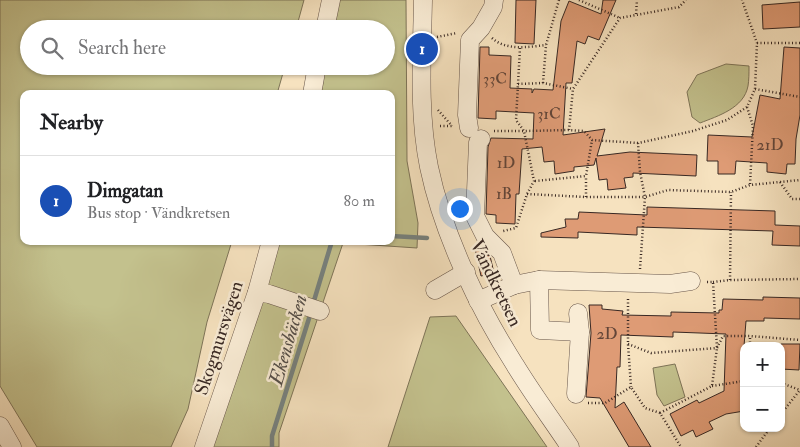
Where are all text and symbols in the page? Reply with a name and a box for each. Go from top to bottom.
search box [20,20,395,75]
pin: 1 [406,30,438,68]
icon: search [38,34,66,62]
text: Search here [78,36,166,60]
house number: 33C [483,69,507,89]
house number: 31C [537,104,561,124]
text: Nearby [40,109,103,136]
house number: 21D [757,135,783,155]
house number: 1D [497,153,515,173]
text: Dimgatan [87,179,163,203]
house number: 1B [496,184,512,204]
text: 1 [53,191,59,211]
text: 80 m [344,191,375,211]
your location [447,196,473,222]
text: Bus stop · Vändkretsen [87,203,230,223]
street label: Vändkretsen [465,235,528,331]
street label: Skogmursvägen [189,278,249,398]
water label: Ekensbäcken [263,292,313,390]
house number: 2D [596,324,618,344]
map controls [740,342,785,432]
button: + [740,342,785,387]
button: − [740,387,785,432]

